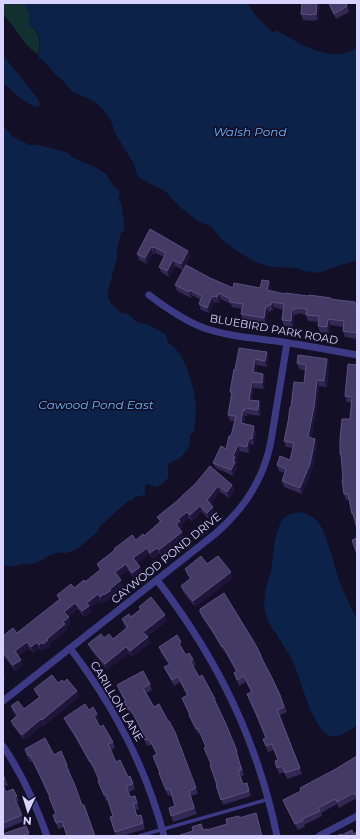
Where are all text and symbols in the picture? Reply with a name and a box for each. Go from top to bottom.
water label: Walsh Pond [213,124,287,139]
street label: BLUEBIRD PARK ROAD [209,311,339,347]
water label: Cawood Pond East [38,397,154,412]
street label: CAYWOOD POND DRIVE [108,509,224,607]
street label: CARILLON LANE [87,658,147,744]
north arrow [8,791,48,831]
text: N [22,814,32,828]

